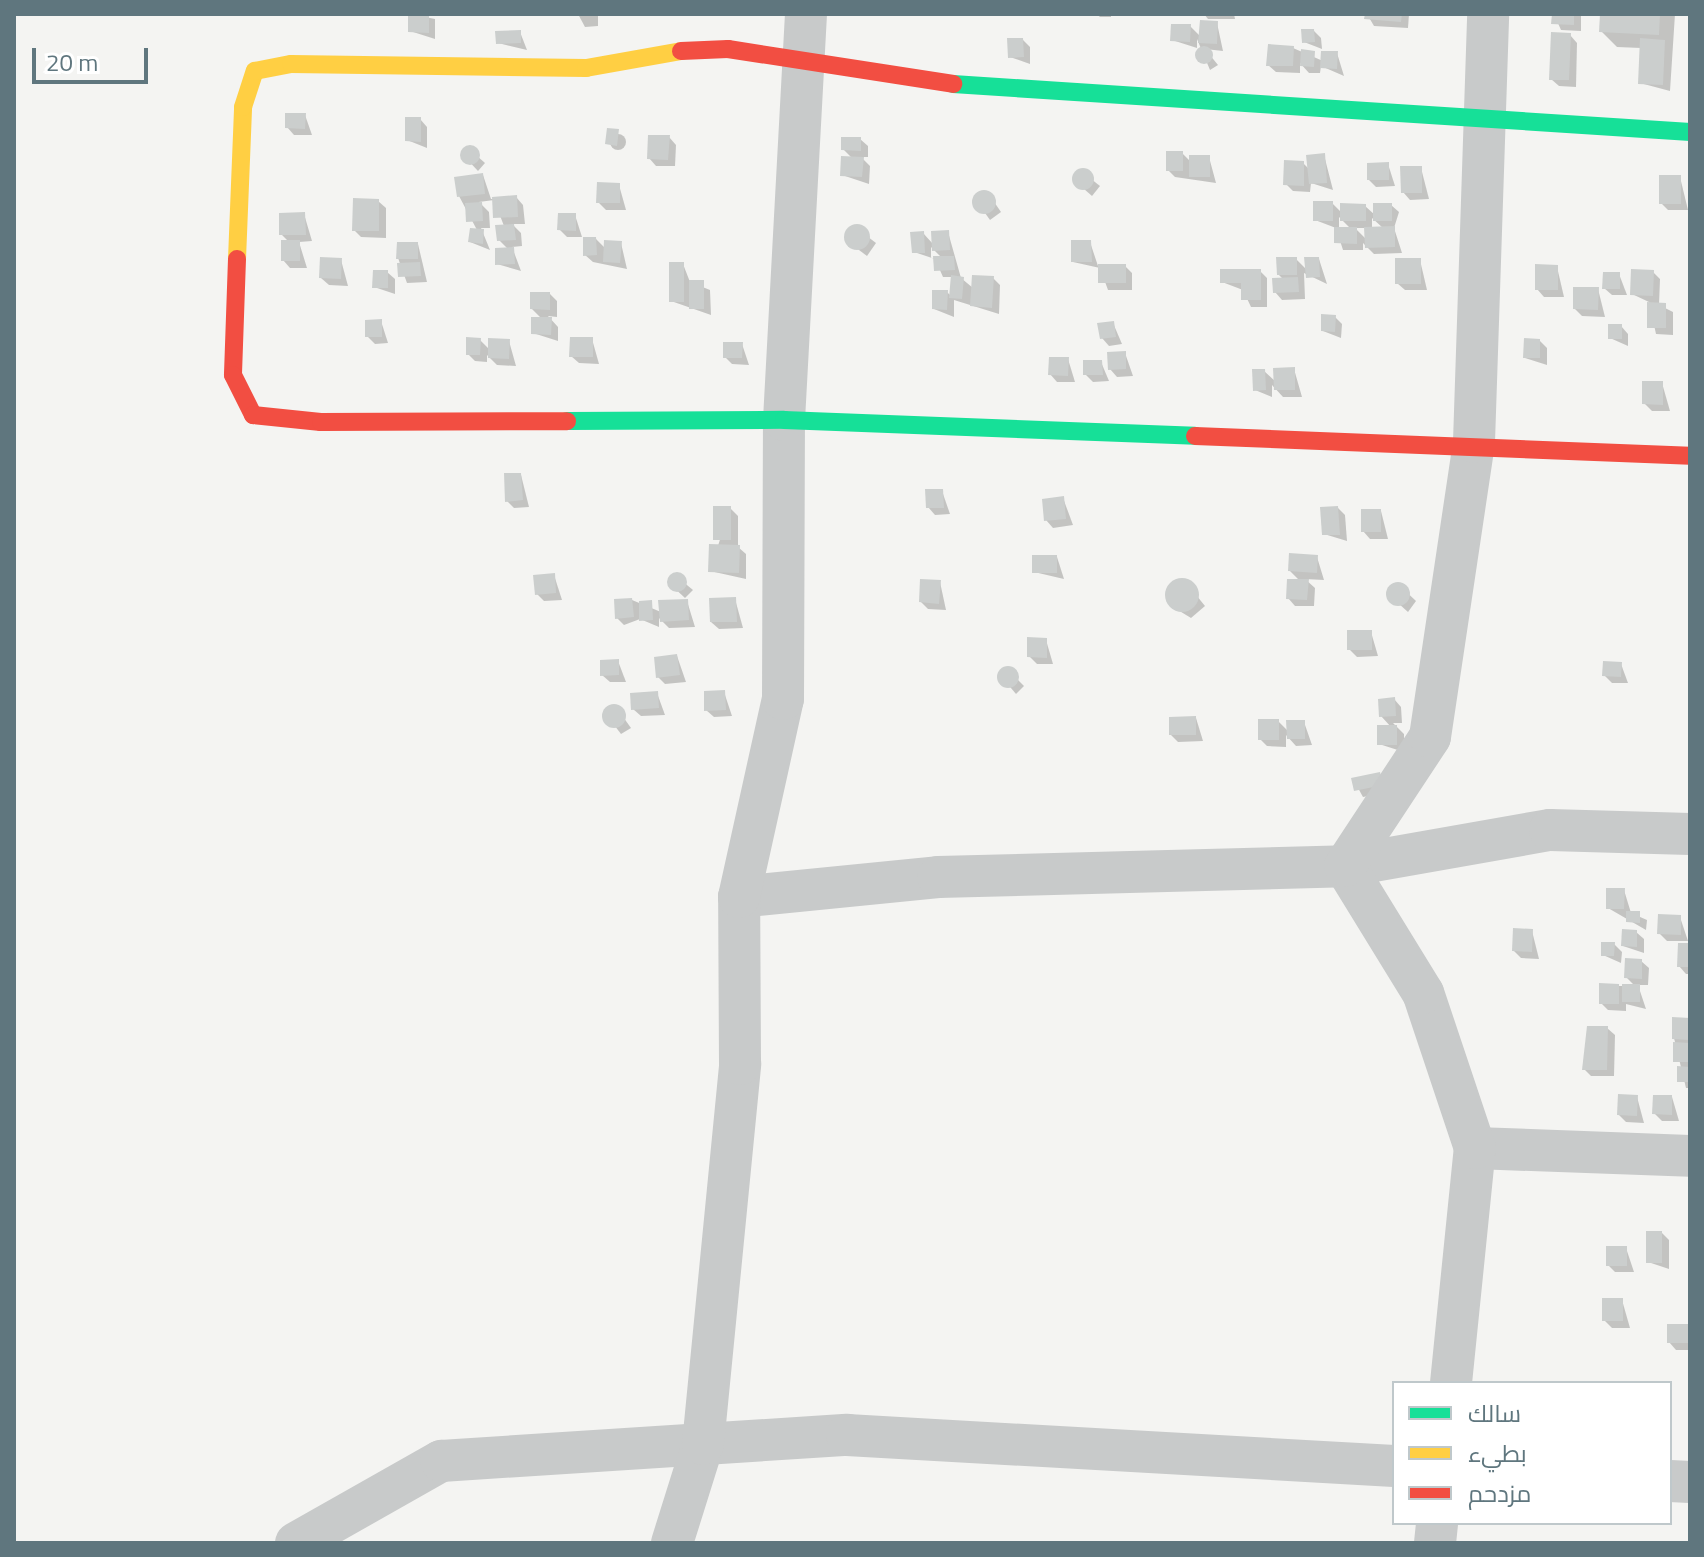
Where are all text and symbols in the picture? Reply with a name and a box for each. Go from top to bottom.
scale bar [36,32,152,82]
text: 20 m [46,44,98,80]
legend [1392,1381,1672,1525]
text: سالك [1468,1395,1521,1431]
text: بطيء [1468,1435,1527,1471]
text: مزدحم [1468,1475,1531,1511]

